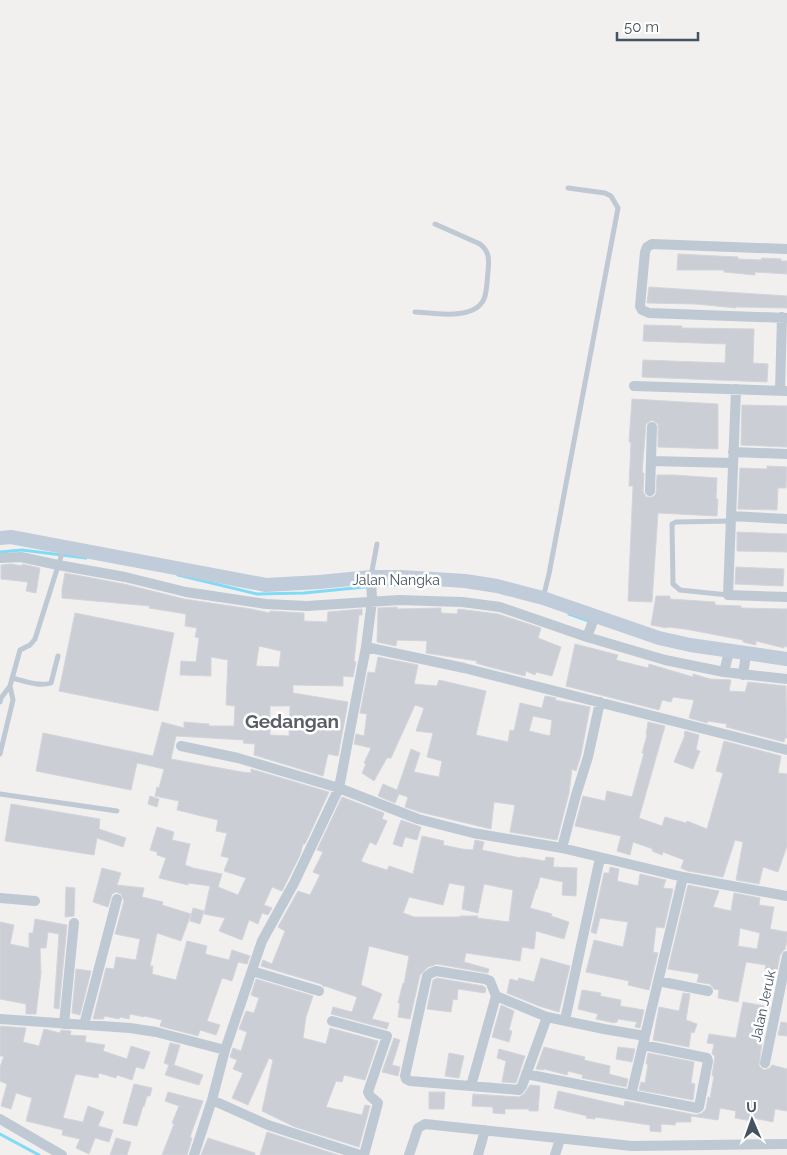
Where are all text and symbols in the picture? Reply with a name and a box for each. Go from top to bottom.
scale bar [617,10,698,42]
text: 50 m [624,18,659,36]
street label: Jalan Nangka [352,572,440,588]
district label: Gedangan [245,710,339,732]
street label: Jalan Jeruk [748,968,778,1043]
north arrow [727,1095,777,1145]
text: U [746,1099,757,1115]

